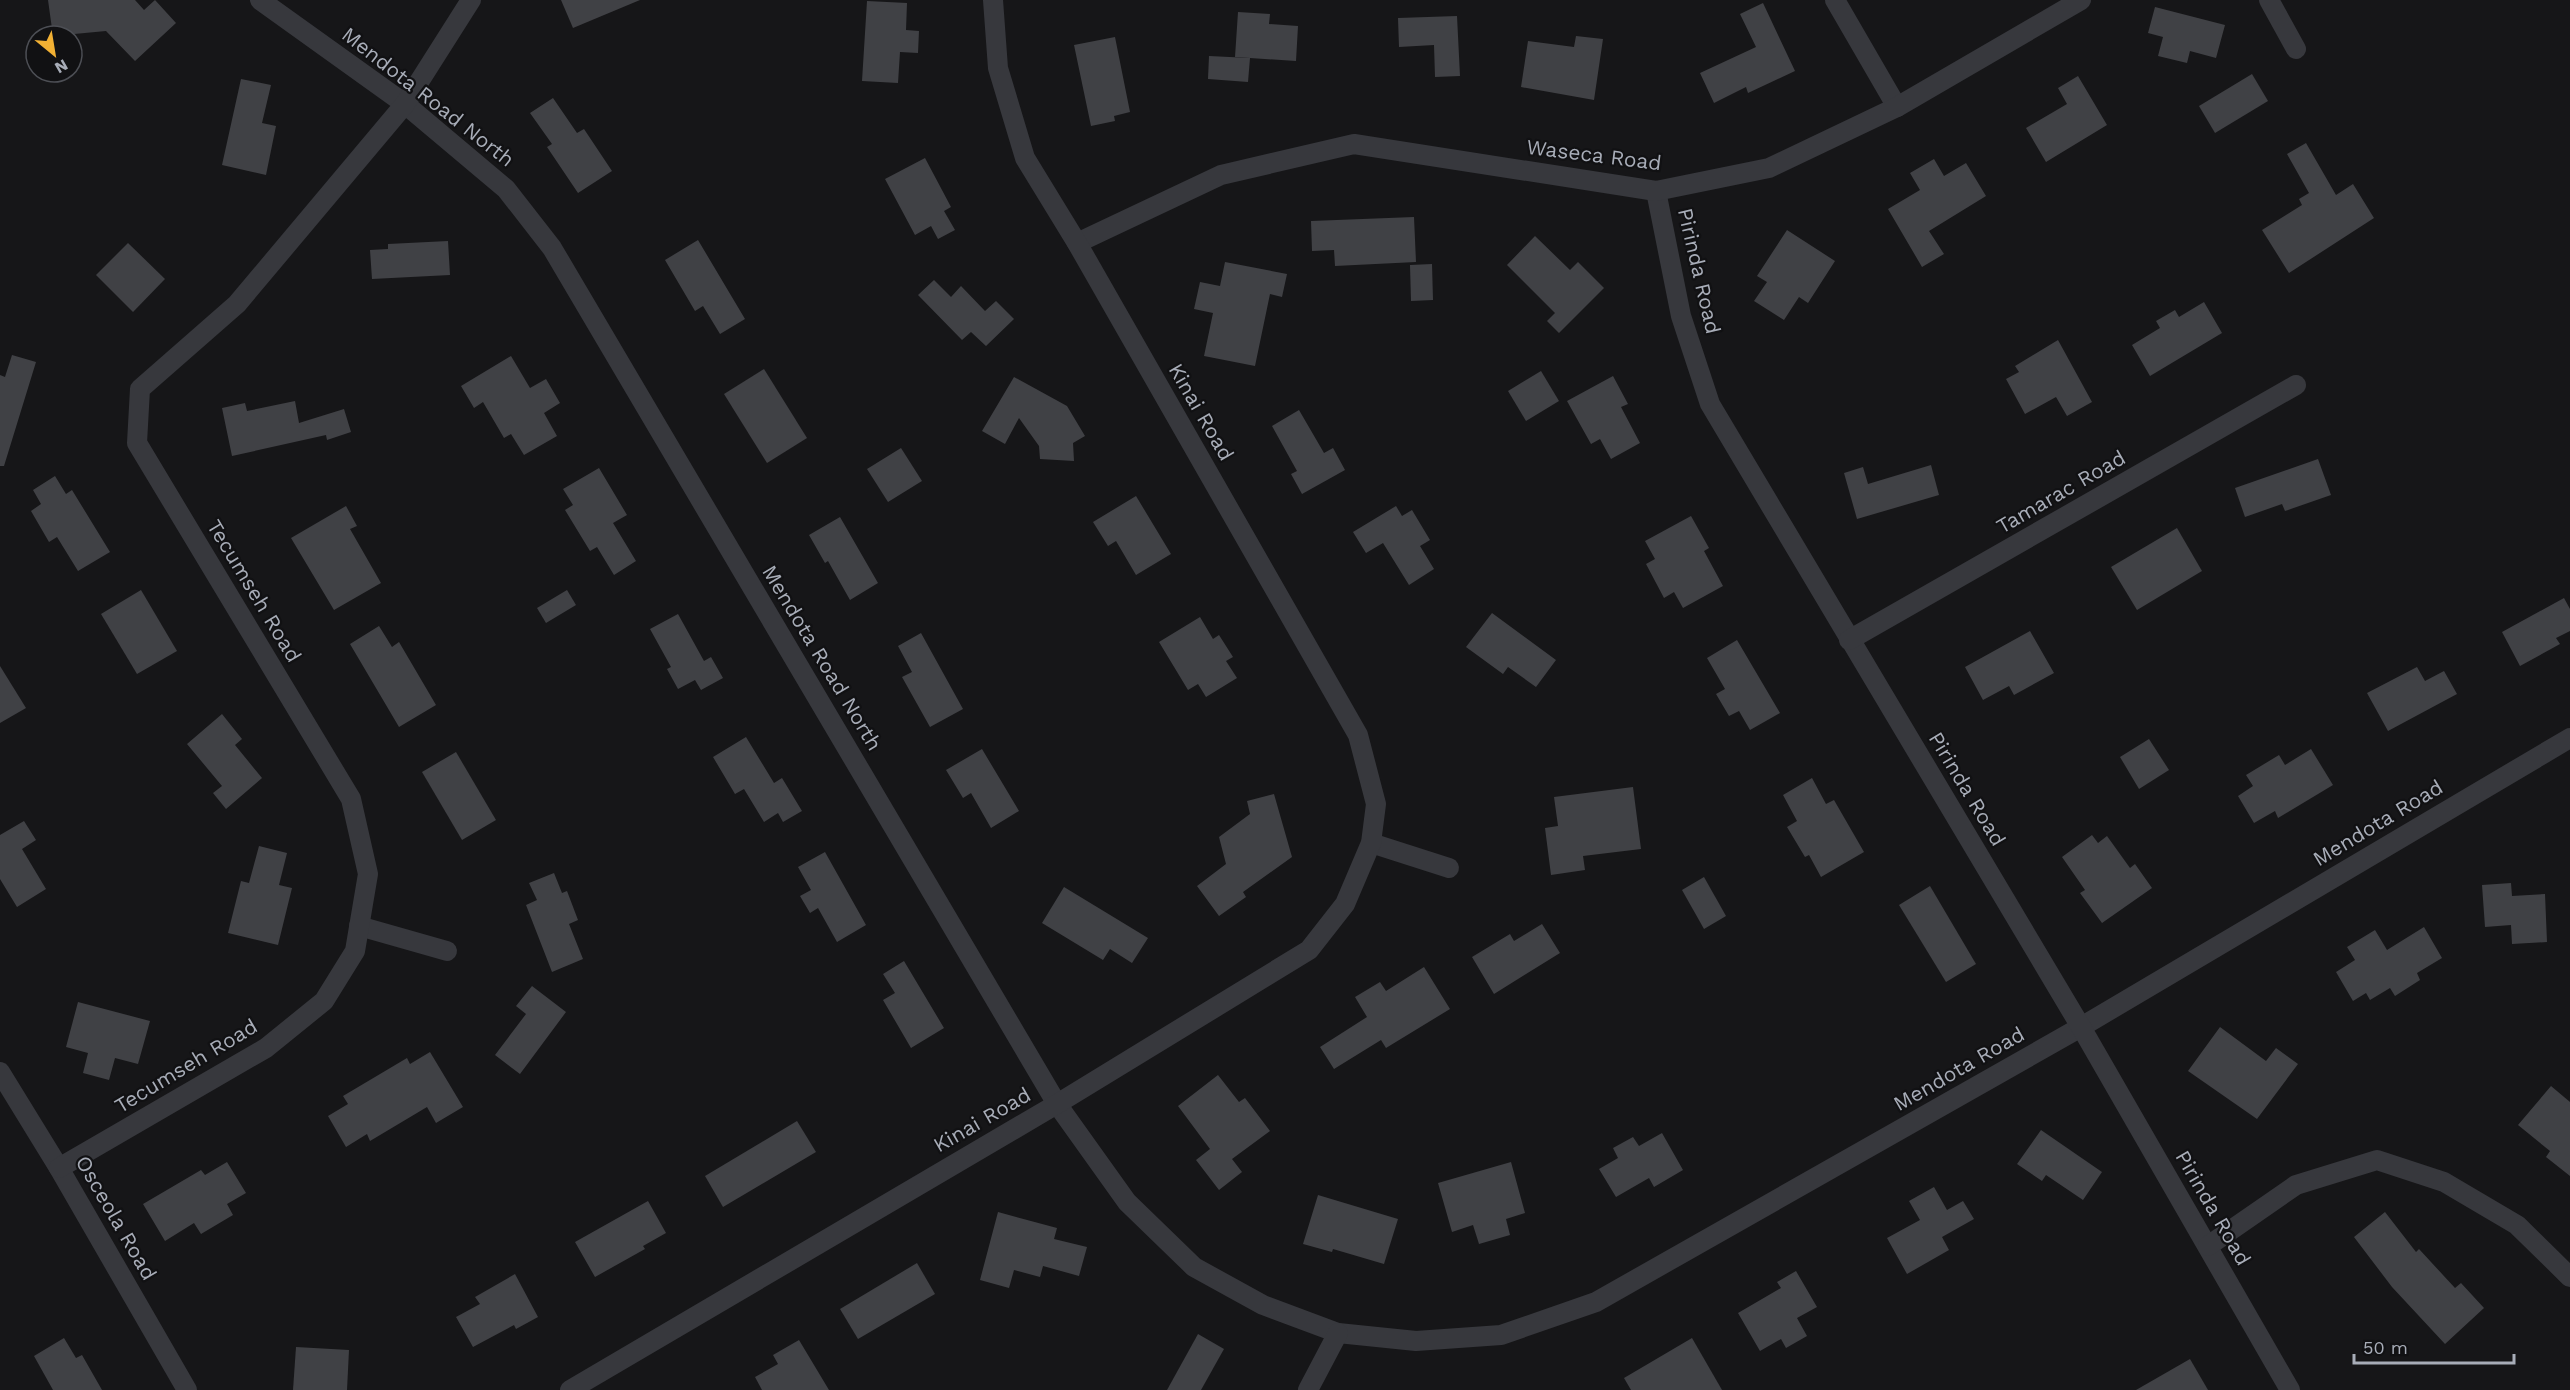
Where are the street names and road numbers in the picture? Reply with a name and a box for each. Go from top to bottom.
street label: Mendota Road North [337,22,519,172]
street label: Waseca Road [1525,134,1663,175]
street label: Pirinda Road [1673,205,1726,336]
street label: Kinai Road [1164,359,1239,465]
street label: Tamarac Road [1992,445,2130,539]
street label: Tecumseh Road [202,515,307,667]
street label: Mendota Road North [757,561,888,755]
street label: Pirinda Road [1924,727,2011,850]
street label: Mendota Road [2308,774,2447,871]
street label: Tecumseh Road [110,1013,262,1118]
street label: Mendota Road [1889,1021,2029,1116]
street label: Kinai Road [929,1082,1035,1157]
street label: Pirinda Road [2170,1146,2256,1270]
street label: Osceola Road [71,1151,162,1284]

